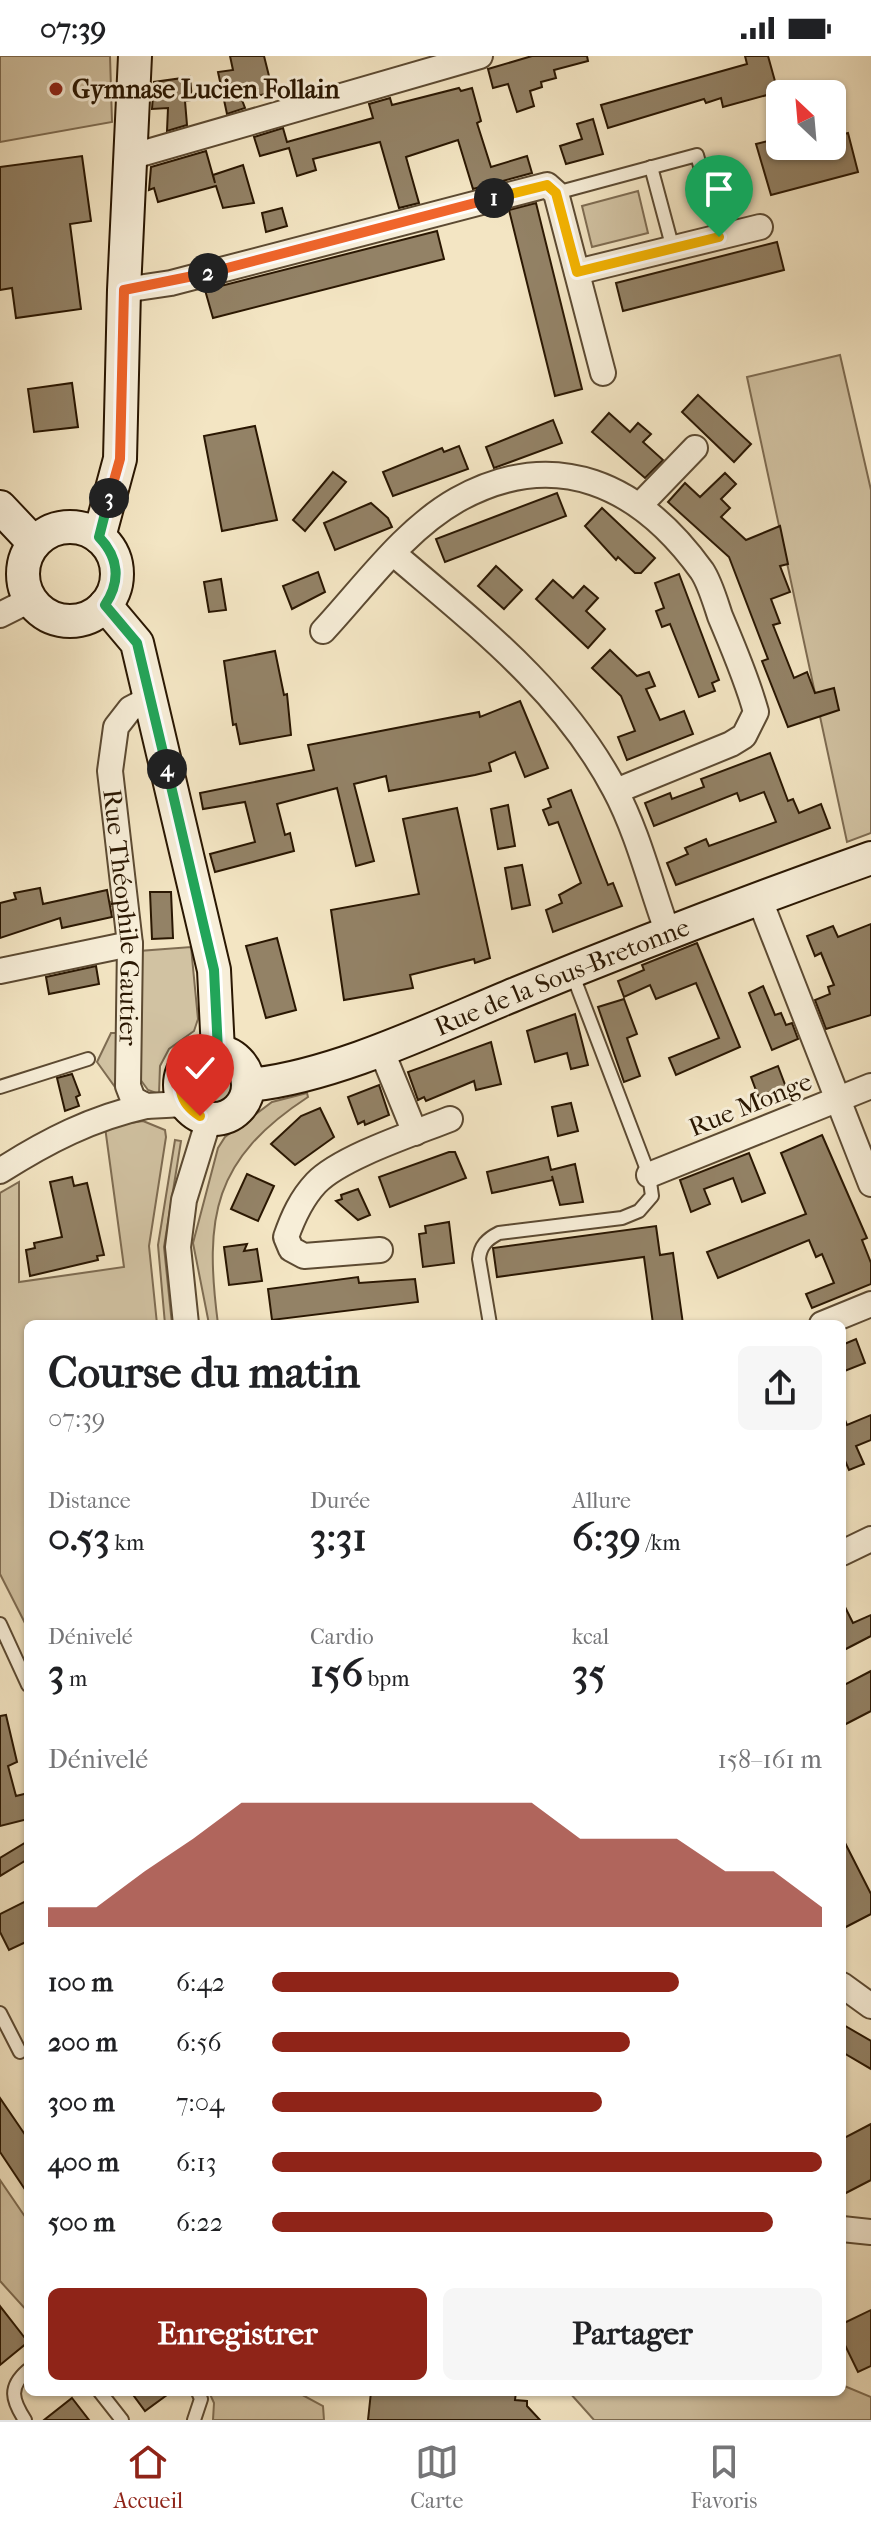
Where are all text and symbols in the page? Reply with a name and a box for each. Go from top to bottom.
text: 07:39 [40,11,106,46]
place label: Gymnase Lucien Follain [72,74,340,105]
marker: Gymnase Lucien Follain [47,80,65,98]
north arrow [766,80,846,160]
map controls [766,80,846,160]
pin [685,155,753,237]
icon: arrive [697,167,741,211]
pin: 1 [474,178,514,218]
text: 1 [490,185,498,211]
pin: 2 [188,253,228,293]
text: 2 [202,260,214,286]
pin: 3 [89,478,129,518]
text: 3 [104,485,114,511]
pin: 4 [147,749,187,789]
text: 4 [161,756,174,782]
street label: Rue Théophile Gautier [96,788,145,1046]
street label: Rue de la Sous-Bretonne [430,911,694,1043]
pin [166,1034,234,1116]
icon: check [178,1046,222,1090]
street label: Rue Monge [684,1066,816,1143]
button: share [738,1346,822,1430]
text: Course du matin [48,1347,360,1398]
text: 07:39 [48,1403,105,1434]
text: Distance [48,1488,131,1514]
text: Durée [310,1488,370,1514]
text: Allure [572,1488,631,1514]
text: 0.53 [48,1514,110,1560]
text: 3:31 [310,1514,367,1560]
text: 6:39 [572,1514,641,1560]
text: km [110,1530,144,1556]
text: /km [641,1530,680,1556]
text: Dénivelé [48,1624,133,1650]
text: Cardio [310,1624,374,1650]
text: kcal [572,1624,609,1650]
text: 3 [48,1650,64,1696]
text: 156 [310,1650,363,1696]
text: 35 [572,1650,606,1696]
text: m [64,1666,87,1692]
text: bpm [363,1666,409,1692]
text: Dénivelé [48,1744,148,1775]
text: 158–161 m [718,1744,822,1775]
text: 100 m [48,1967,113,1998]
text: 6:42 [176,1967,225,1998]
text: 200 m [48,2027,117,2058]
text: 6:56 [176,2027,222,2058]
text: 300 m [48,2087,115,2118]
text: 7:04 [176,2087,224,2118]
text: 400 m [48,2147,119,2178]
text: 6:13 [176,2147,216,2178]
text: 500 m [48,2207,115,2238]
text: 6:22 [176,2207,223,2238]
button: Enregistrer [48,2288,427,2380]
button: Partager [443,2288,822,2380]
tab: Accueil [114,2440,183,2514]
tab: Carte [410,2440,463,2514]
tab: Favoris [690,2440,757,2514]

